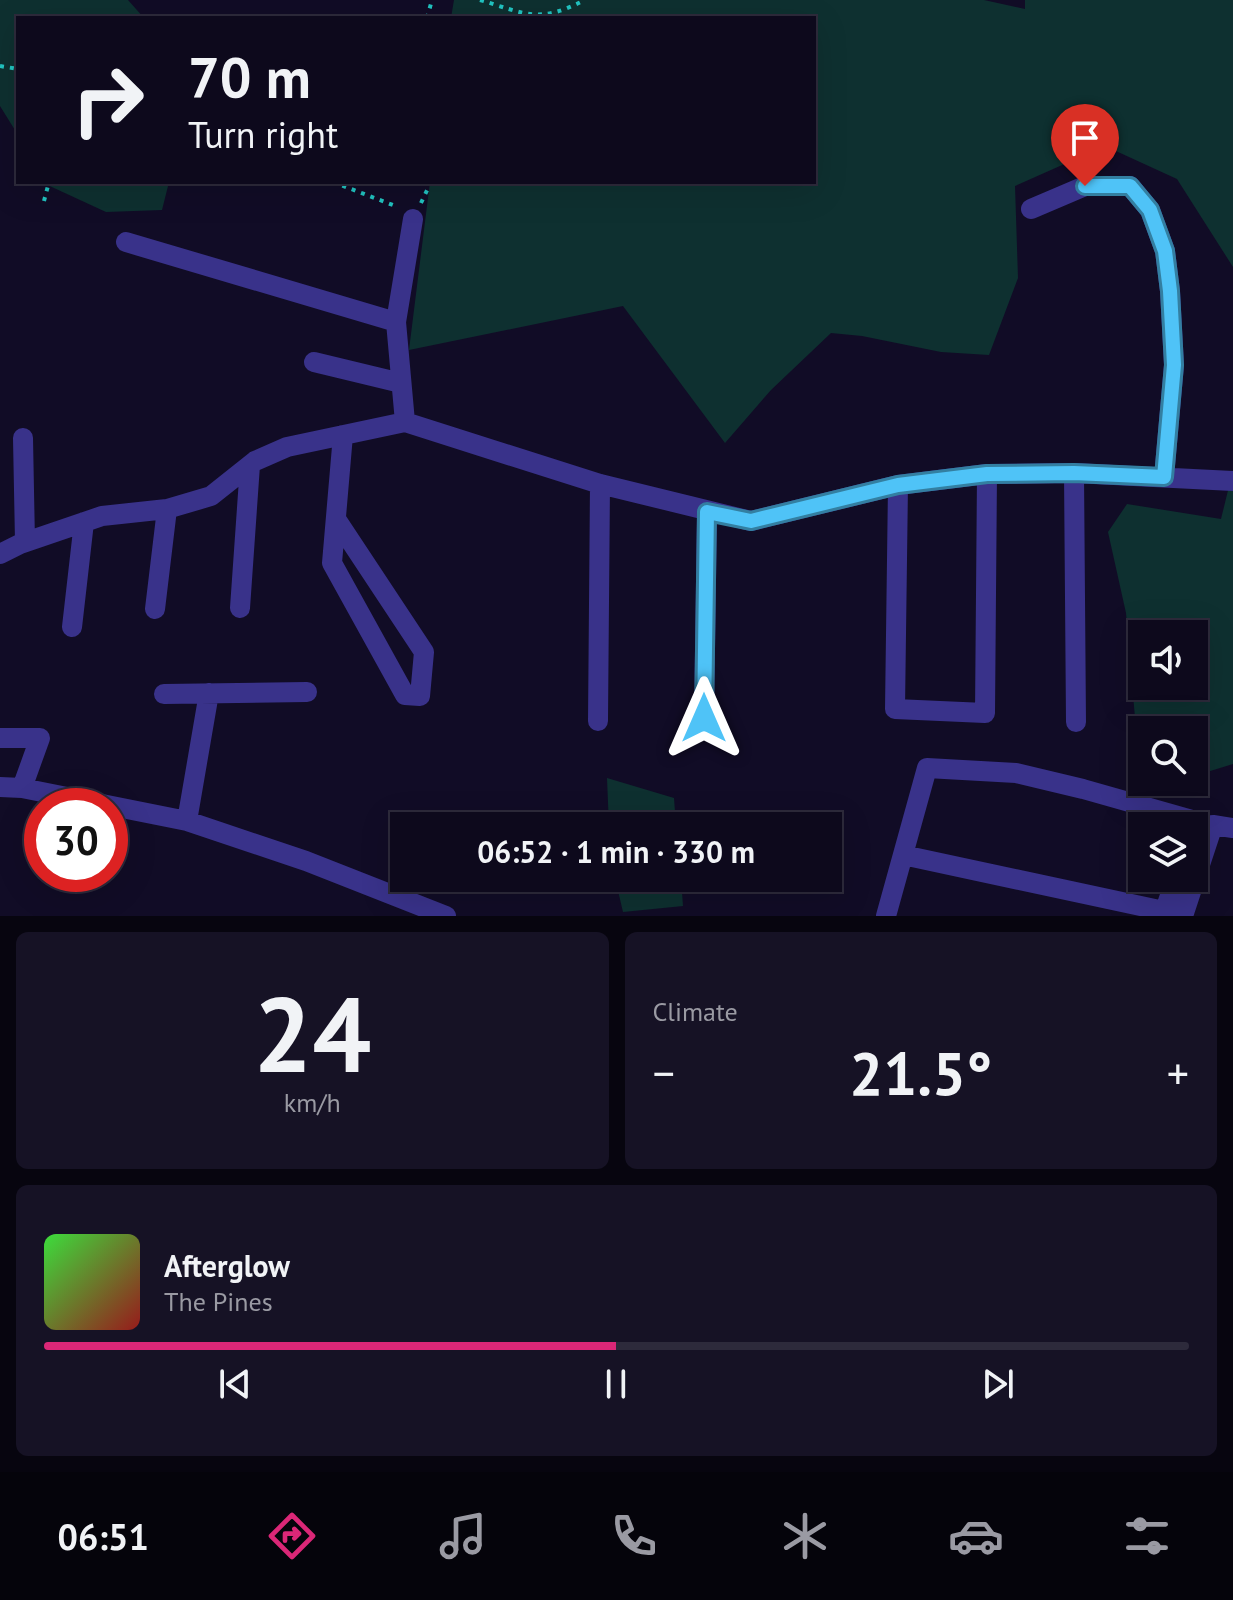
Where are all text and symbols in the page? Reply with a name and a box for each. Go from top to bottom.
text: 70 m [188,41,311,113]
icon: right [56,48,160,152]
pin [1051,104,1119,186]
text: Turn right [188,111,338,158]
icon: arrive [1063,116,1107,160]
map controls [1128,620,1208,892]
button: sound [1128,620,1208,700]
position arrow [662,676,746,760]
button: search [1128,716,1208,796]
speed limit sign: 30 [24,788,128,892]
button: layers [1128,812,1208,892]
text: 06:52 · 1 min · 330 m [477,832,755,871]
text: 24 [253,966,371,1101]
text: Climate [653,995,738,1028]
text: 21.5° [849,1034,992,1112]
text: − [653,1044,675,1101]
text: + [1167,1044,1189,1101]
text: km/h [284,1086,341,1119]
text: Afterglow [164,1246,290,1285]
text: The Pines [164,1285,273,1318]
icon: previous [213,1362,257,1406]
icon: pause [594,1362,638,1406]
icon: next [976,1362,1020,1406]
icon: directions [264,1508,320,1564]
icon: music [435,1508,491,1564]
icon: phone [606,1508,662,1564]
icon: climate [777,1508,833,1564]
icon: car [948,1508,1004,1564]
icon: filters [1119,1508,1175,1564]
text: 06:51 [58,1513,149,1560]

